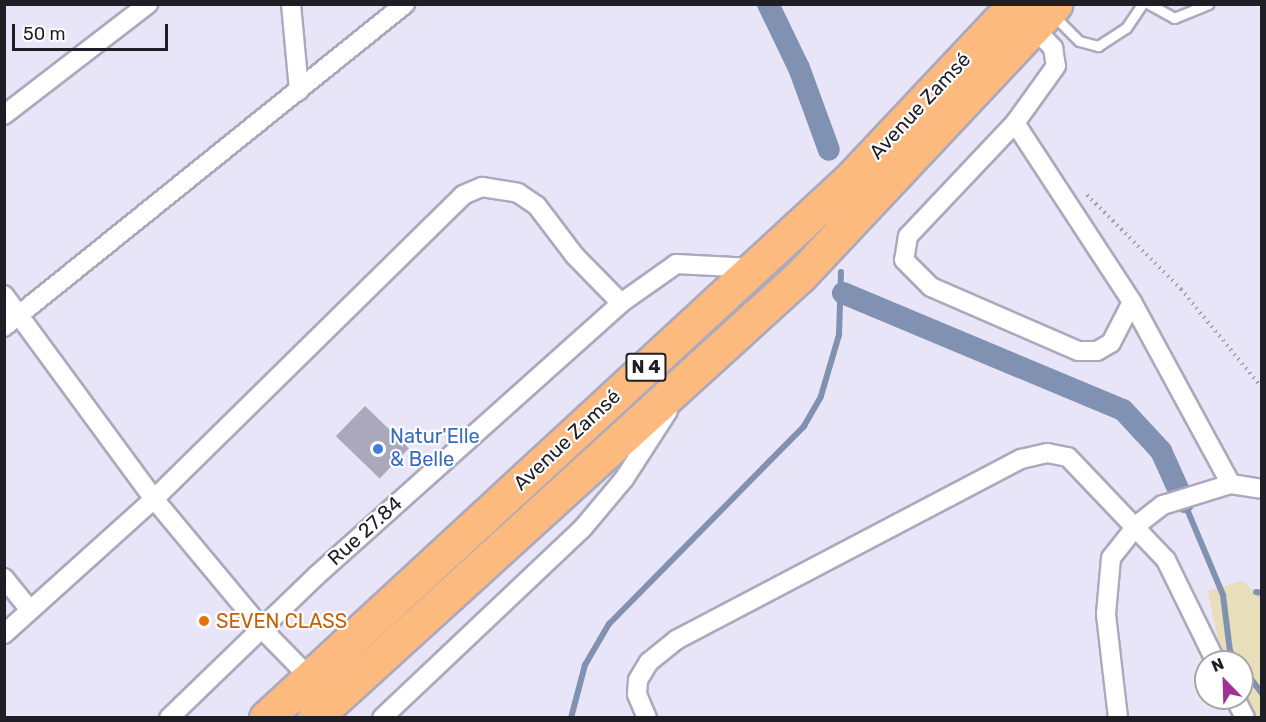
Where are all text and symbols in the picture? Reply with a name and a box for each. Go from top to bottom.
scale bar [15,12,171,50]
text: 50 m [23,23,66,45]
street label: Avenue Zamsé [864,48,976,164]
road number: N 4 [625,352,667,382]
street label: Avenue Zamsé [509,384,625,496]
place label: Natur'Elle & Belle [390,425,480,472]
marker: Natur'Elle & Belle [371,442,385,456]
street label: Rue 27.84 [323,491,407,571]
place label: SEVEN CLASS [216,609,347,633]
marker: SEVEN CLASS [197,614,211,628]
north arrow [1194,650,1254,710]
text: N [1209,654,1227,676]

